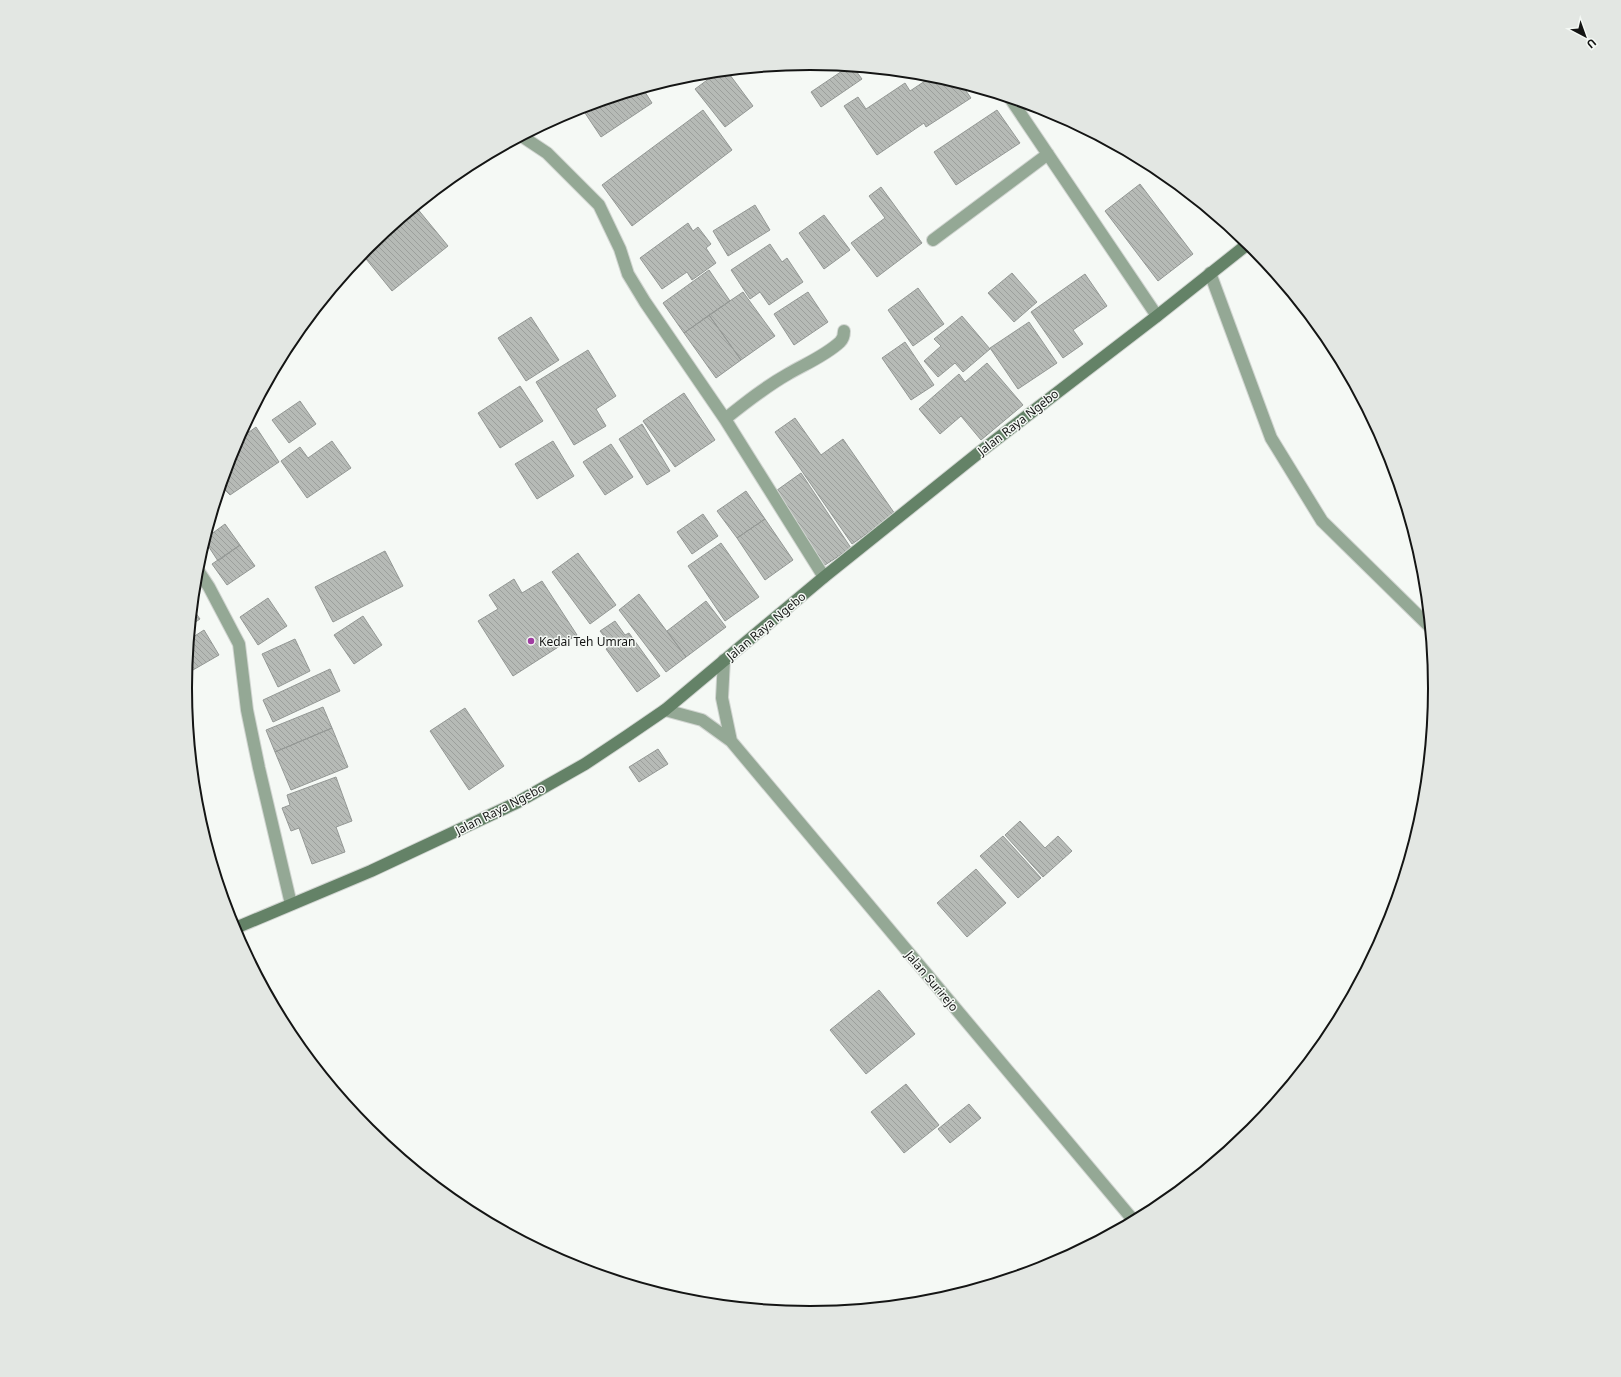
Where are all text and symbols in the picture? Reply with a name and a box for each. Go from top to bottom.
north arrow [1565,16,1605,56]
text: U [1584,36,1600,52]
street label: Jalan Raya Ngebo [973,385,1062,460]
street label: Jalan Raya Ngebo [722,588,809,665]
place label: Kedai Teh Umran [539,633,636,650]
marker: Kedai Teh Umran [526,636,536,646]
street label: Jalan Raya Ngebo [451,779,548,839]
street label: Jalan Surirejo [901,946,962,1015]

